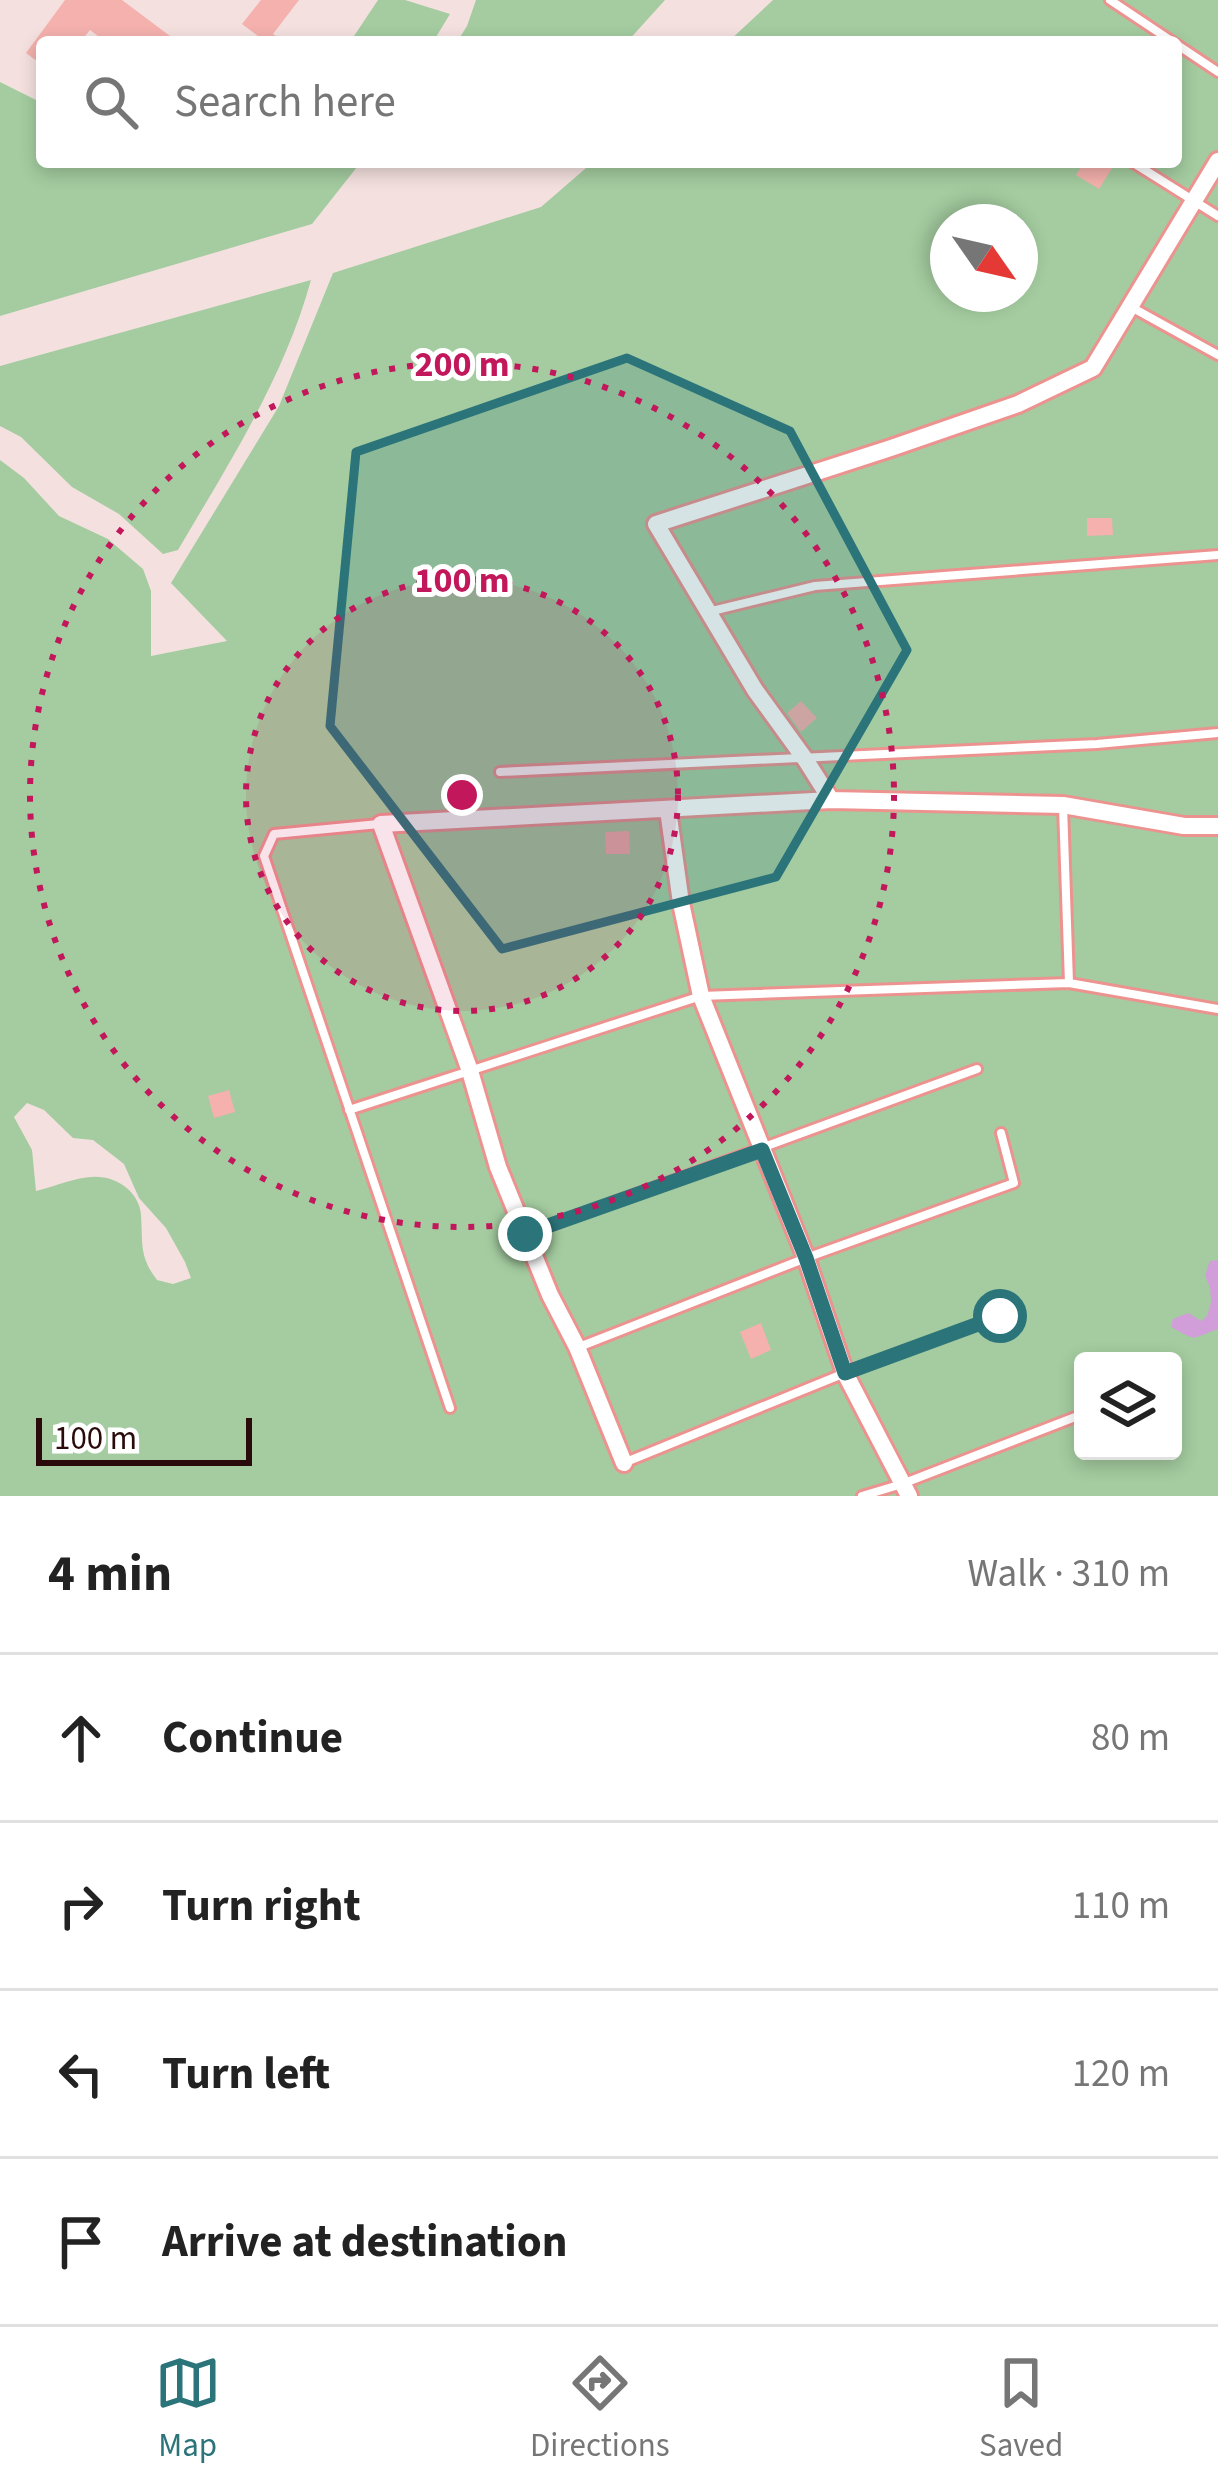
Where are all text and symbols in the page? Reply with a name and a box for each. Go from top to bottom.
search box [36,36,1182,168]
icon: search [78,69,144,135]
text: Search here [174,70,396,134]
north arrow [930,204,1038,312]
text: 200 m [414,339,510,390]
text: 100 m [414,555,510,606]
centre of rings [441,774,483,816]
route end [498,1207,552,1261]
route start [973,1289,1027,1343]
map controls [1074,1352,1182,1460]
button: layers [1074,1352,1182,1460]
scale bar [36,1412,252,1465]
text: 100 m [54,1415,137,1462]
text: 4 min [48,1538,172,1610]
text: Walk · 310 m [967,1546,1170,1602]
icon: ahead [48,1705,114,1771]
text: Continue [162,1706,343,1770]
text: 80 m [1091,1710,1170,1766]
icon: right [48,1873,114,1939]
text: Turn right [162,1874,361,1938]
text: 110 m [1072,1878,1170,1934]
icon: left [48,2041,114,2107]
text: Turn left [162,2042,330,2106]
text: 120 m [1072,2046,1170,2102]
icon: arrive [48,2209,114,2275]
text: Arrive at destination [162,2210,567,2274]
tab: Map [155,2350,221,2469]
tab: Directions [530,2350,670,2469]
tab: Saved [979,2350,1063,2469]

